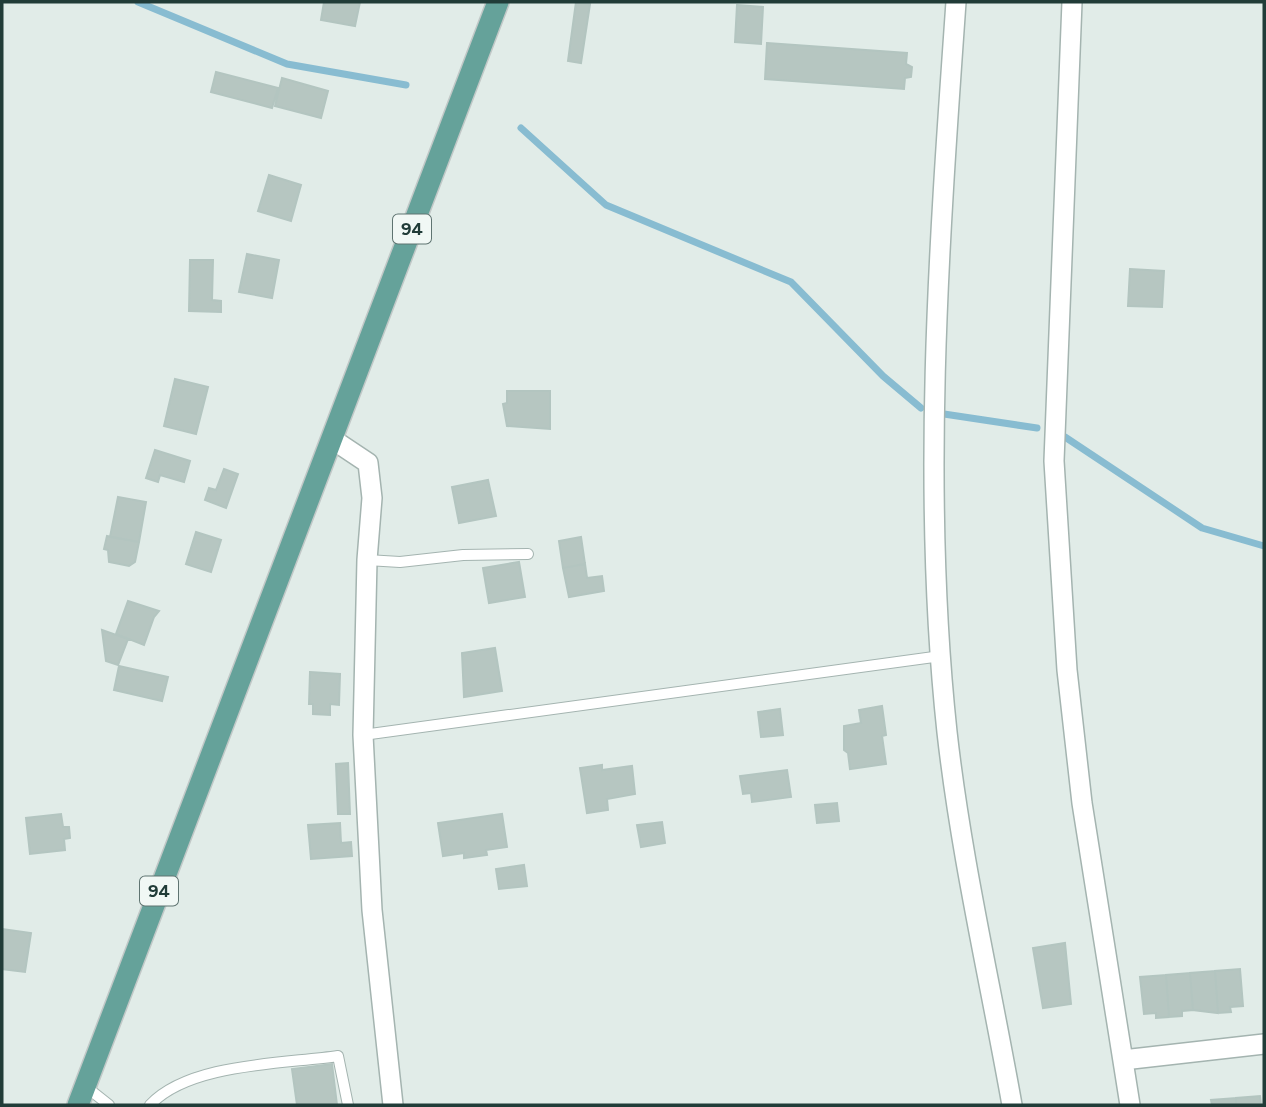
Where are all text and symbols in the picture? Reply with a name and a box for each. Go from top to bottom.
road number: 94 [393,214,431,244]
road number: 94 [140,876,178,906]

